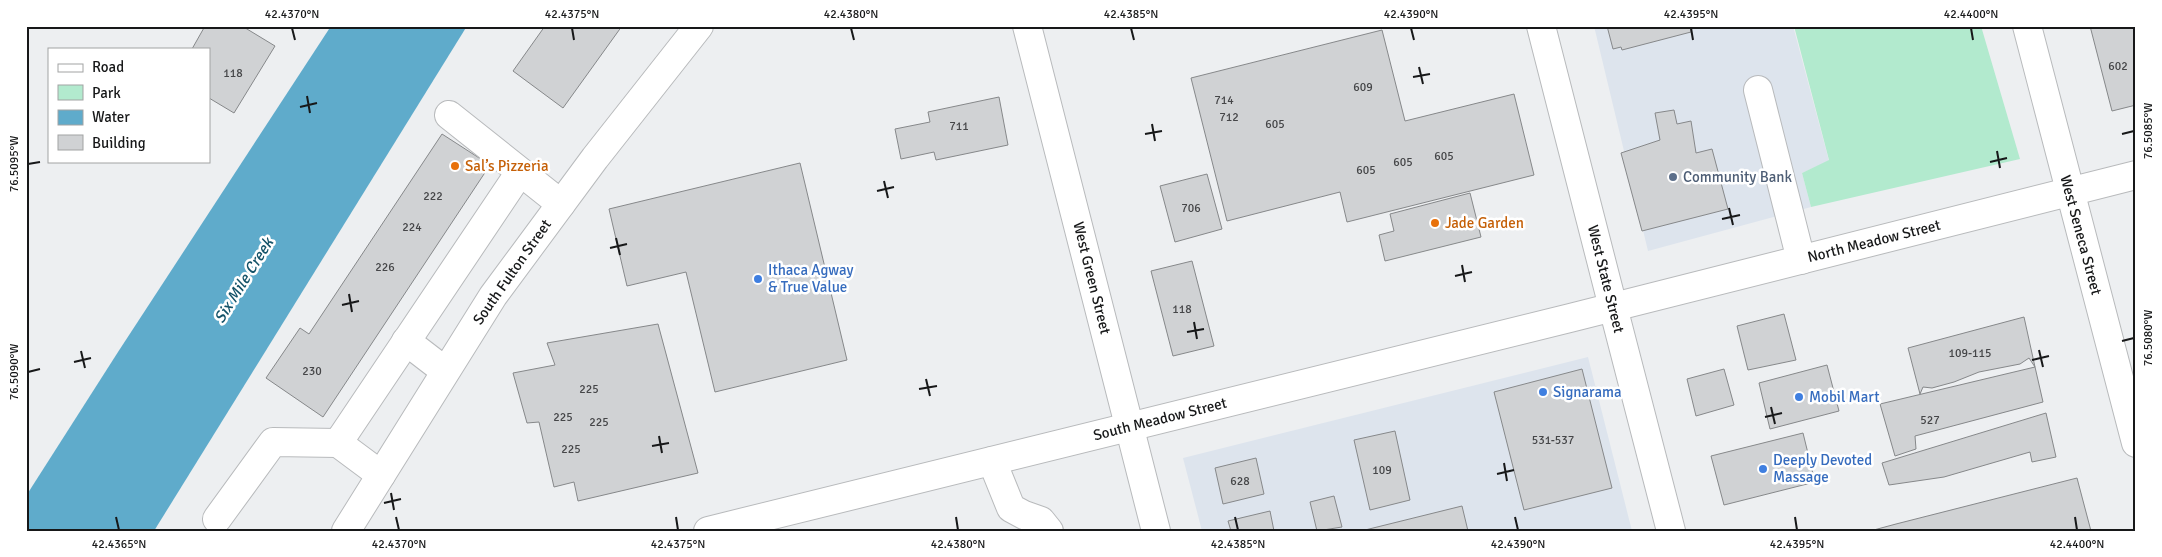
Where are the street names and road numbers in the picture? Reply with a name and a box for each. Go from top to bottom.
street label: West Seneca Street [2056,173,2106,297]
street label: South Fulton Street [469,216,555,328]
street label: North Meadow Street [1806,216,1942,266]
street label: West Green Street [1069,220,1115,336]
street label: West State Street [1584,223,1628,335]
street label: South Meadow Street [1091,394,1229,444]

